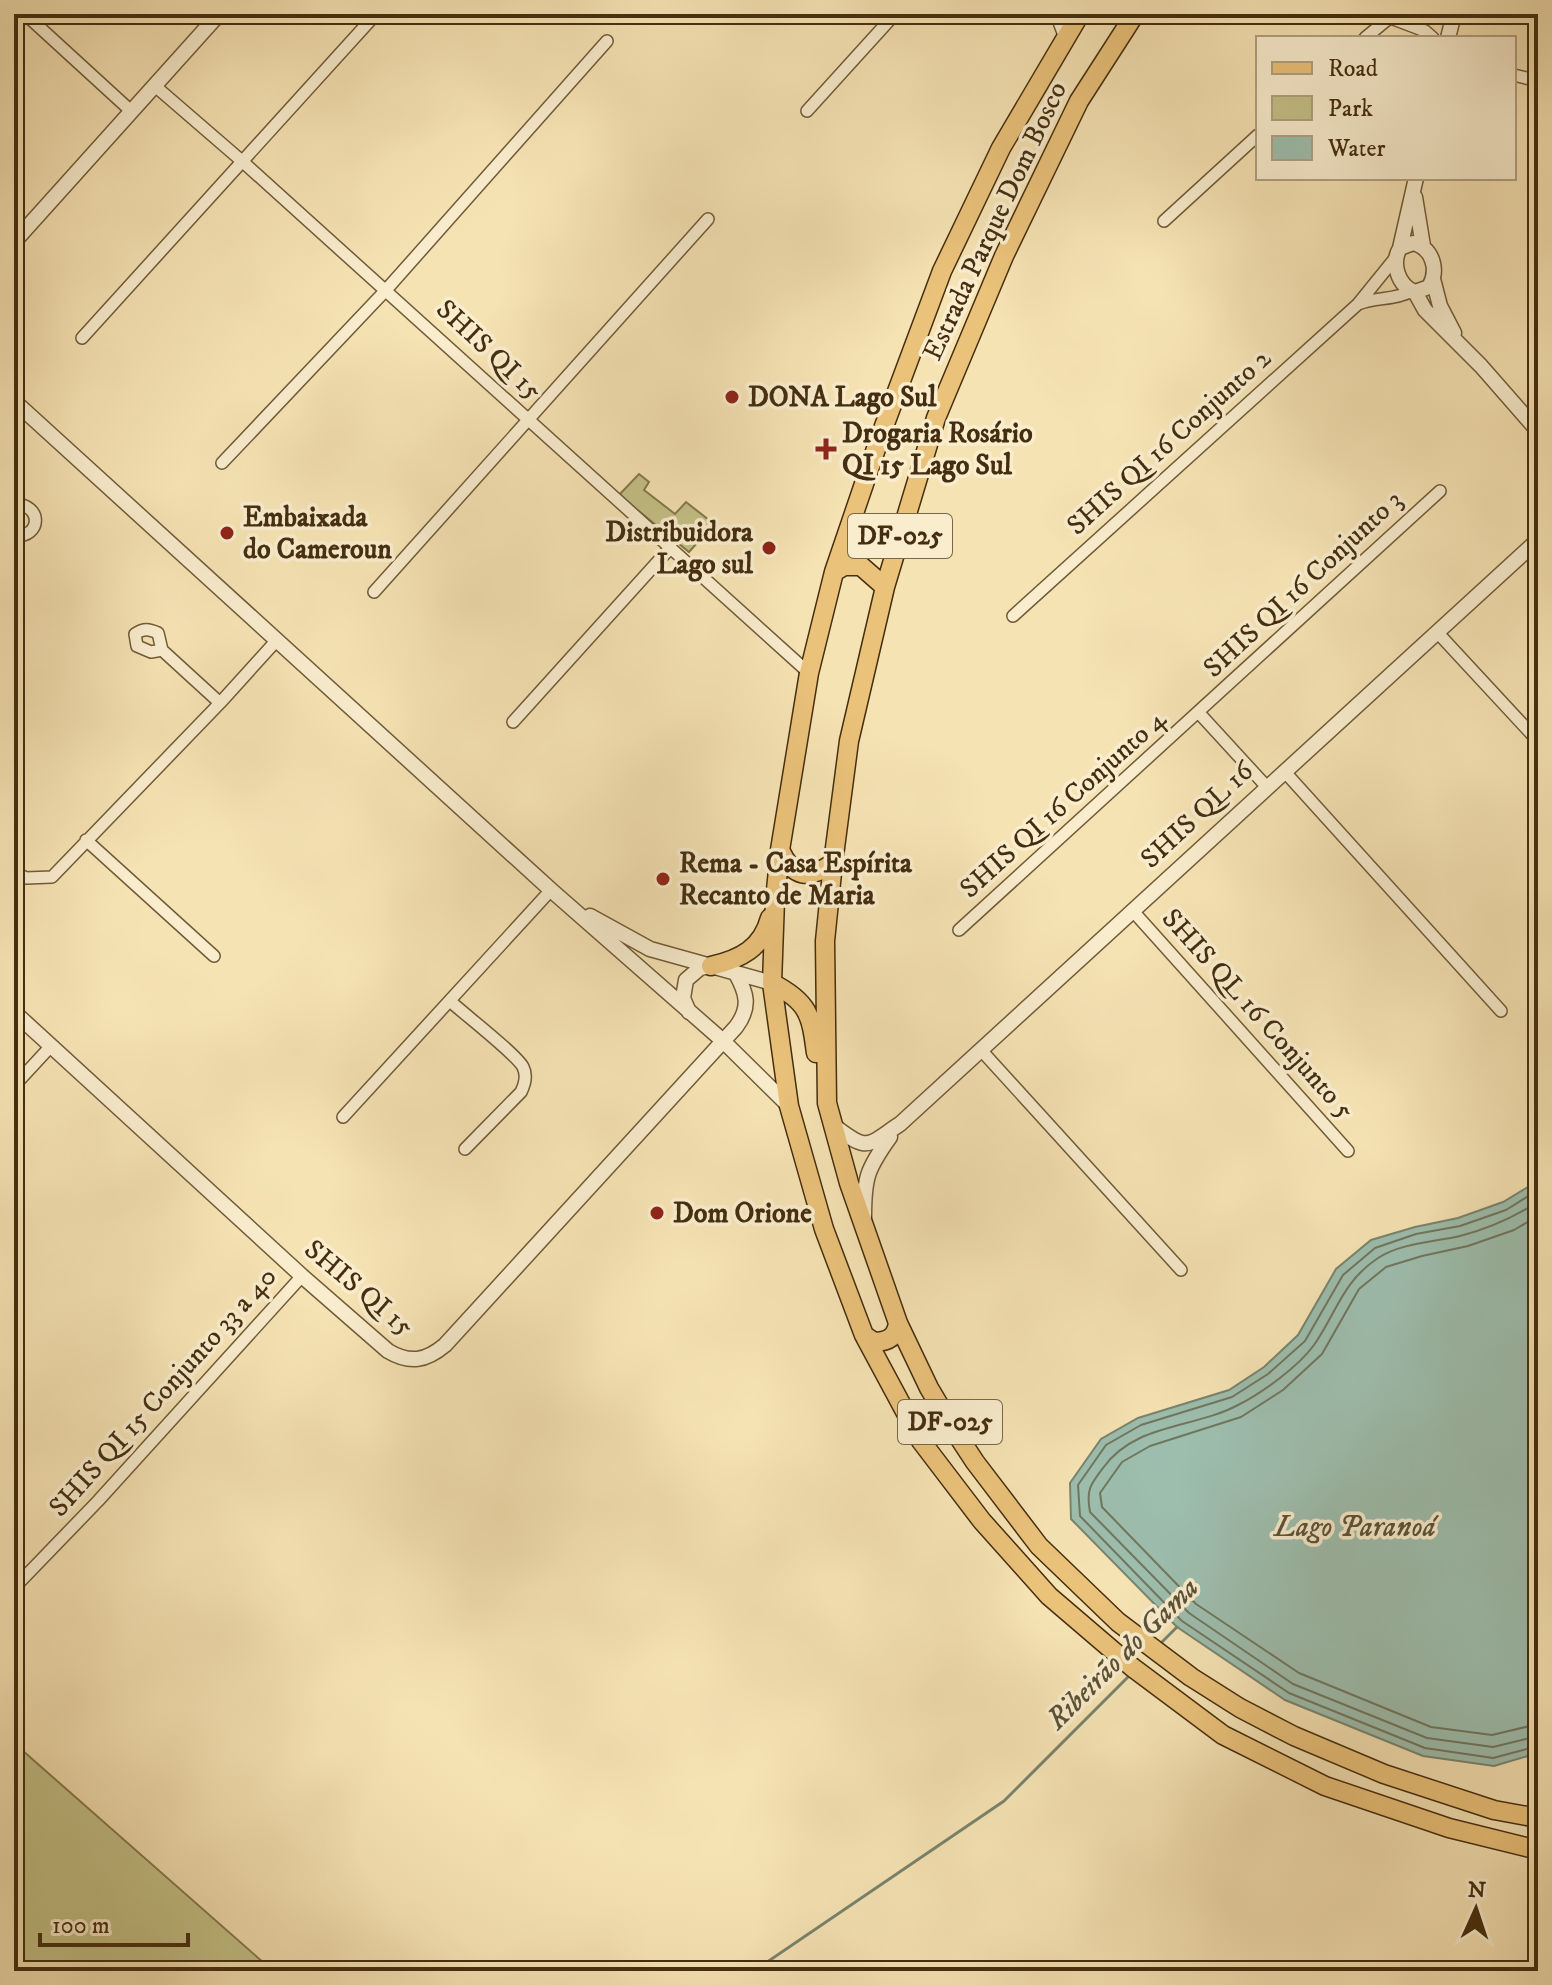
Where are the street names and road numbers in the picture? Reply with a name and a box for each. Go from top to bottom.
street label: Estrada Parque Dom Bosco [915,76,1075,366]
street label: SHIS QI 15 [429,292,549,408]
street label: SHIS QI 16 Conjunto 2 [1060,341,1279,543]
street label: SHIS QI 16 Conjunto 3 [1196,483,1410,685]
road number: DF-025 [848,514,952,558]
street label: SHIS QI 16 Conjunto 4 [953,702,1174,906]
street label: SHIS QL 16 [1133,753,1262,876]
street label: SHIS QL 16 Conjunto 5 [1154,901,1362,1127]
street label: SHIS QI 15 [297,1232,421,1344]
street label: SHIS QI 15 Conjunto 33 a 40 [41,1260,285,1524]
road number: DF-025 [898,1400,1002,1444]

